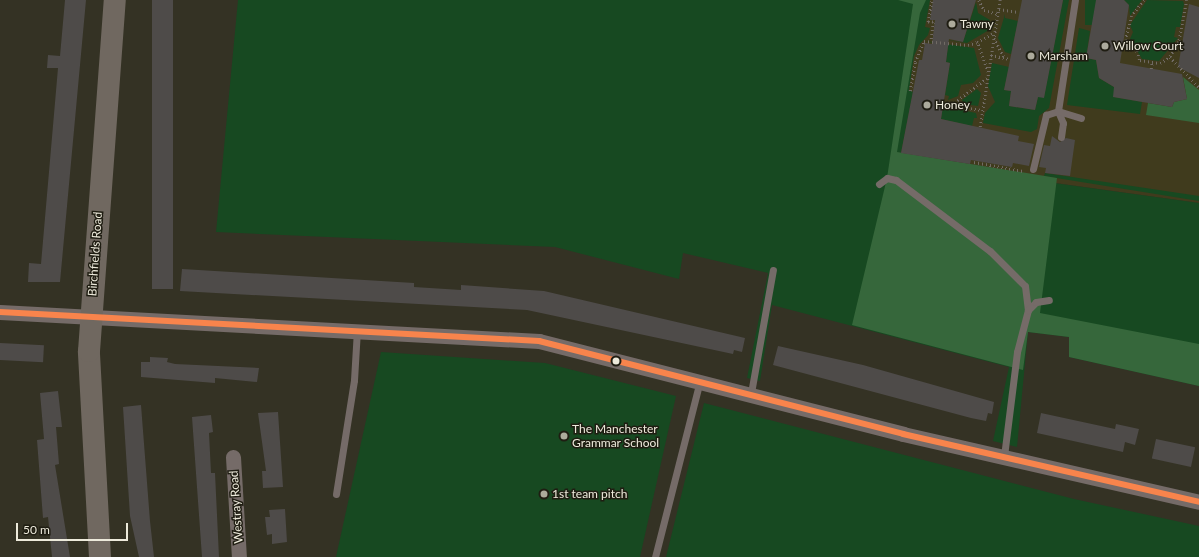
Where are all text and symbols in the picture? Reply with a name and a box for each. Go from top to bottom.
place label: Tawny [960,17,994,31]
marker: Tawny [947,19,957,29]
place label: Willow Court [1113,39,1183,53]
marker: Willow Court [1100,41,1110,51]
place label: Marsham [1039,49,1088,63]
marker: Marsham [1026,51,1036,61]
place label: Honey [935,98,970,112]
marker: Honey [922,100,932,110]
street label: Birchfields Road [85,211,105,297]
unlabelled marker [611,356,621,366]
place label: The Manchester Grammar School [572,422,659,450]
marker: The Manchester Grammar School [559,431,569,441]
street label: Westray Road [226,470,246,544]
place label: 1st team pitch [552,487,627,501]
marker: 1st team pitch [539,489,549,499]
scale bar [18,515,130,541]
text: 50 m [23,522,50,537]

